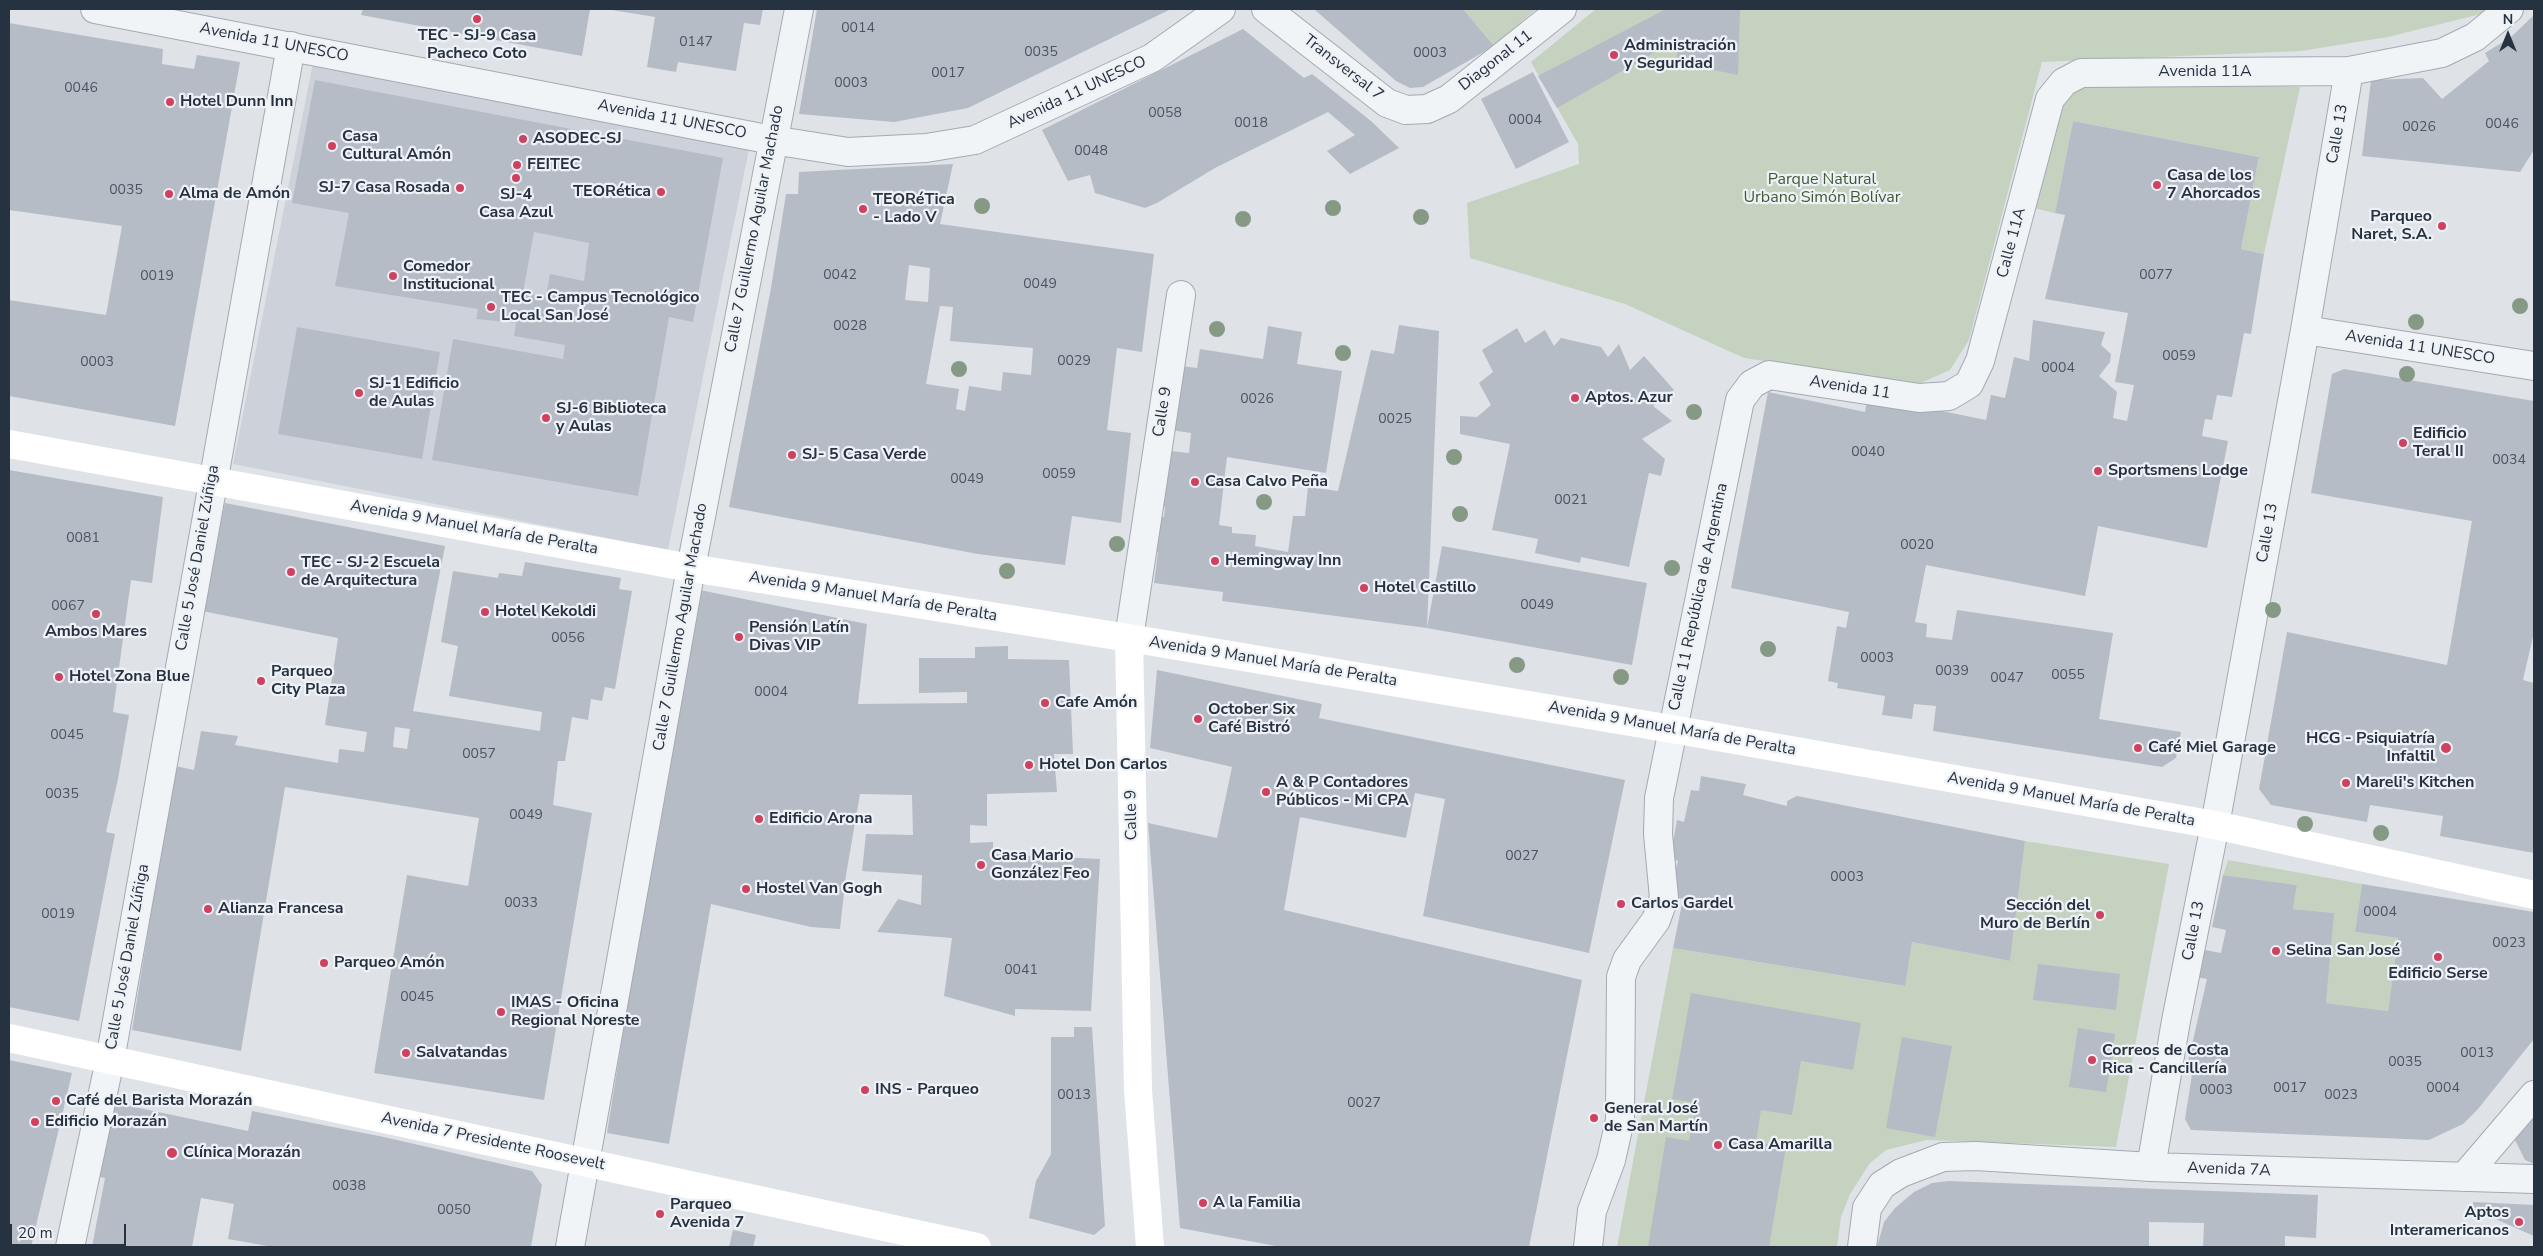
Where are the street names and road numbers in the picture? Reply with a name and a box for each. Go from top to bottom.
street label: Avenida 11 UNESCO [198,19,350,67]
street label: Diagonal 11 [1455,26,1537,96]
street label: Transversal 7 [1299,31,1387,105]
street label: Avenida 11 UNESCO [1004,52,1150,134]
street label: Avenida 11A [2158,62,2252,82]
street label: Avenida 11 UNESCO [596,96,748,144]
street label: Calle 13 [2323,103,2353,165]
street label: Calle 7 Guillermo Aguilar Machado [722,104,788,354]
street label: Calle 11A [1993,206,2031,280]
street label: Avenida 11 UNESCO [2344,327,2496,369]
street label: Avenida 11 [1808,372,1892,404]
street label: Calle 9 [1150,386,1176,438]
street label: Calle 5 José Daniel Zúñiga [172,464,224,652]
street label: Calle 11 República de Argentina [1665,481,1733,713]
street label: Avenida 9 Manuel María de Peralta [349,497,599,559]
street label: Calle 7 Guillermo Aguilar Machado [650,502,712,752]
street label: Calle 13 [2253,502,2283,564]
street label: Avenida 9 Manuel María de Peralta [747,568,999,626]
street label: Avenida 9 Manuel María de Peralta [1147,633,1399,691]
street label: Avenida 9 Manuel María de Peralta [1547,698,1797,760]
street label: Avenida 9 Manuel María de Peralta [1946,769,2196,831]
street label: Calle 9 [1122,790,1142,840]
street label: Calle 5 José Daniel Zúñiga [102,863,154,1051]
street label: Calle 13 [2179,900,2209,962]
street label: Avenida 7 Presidente Roosevelt [379,1109,607,1175]
street label: Avenida 7A [2187,1159,2271,1181]

